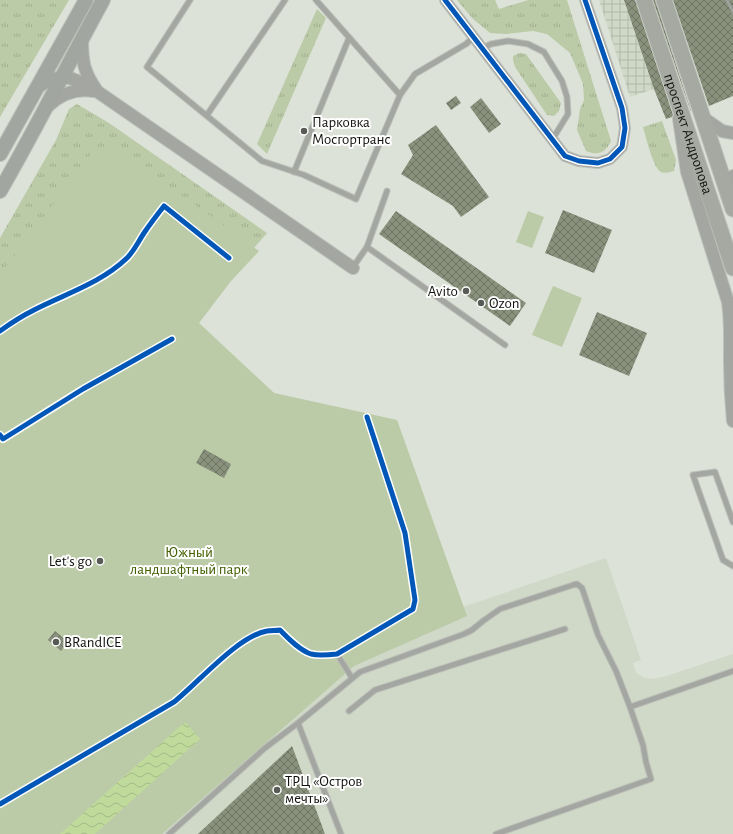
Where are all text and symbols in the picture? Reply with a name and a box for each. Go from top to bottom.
street label: проспект Андропова [661,72,715,196]
place label: Парковка Мосгортранс [312,115,391,147]
marker: Парковка Мосгортранс [299,126,309,136]
place label: Avito [428,284,458,299]
marker: Avito [461,286,471,296]
place label: Ozon [489,296,519,311]
marker: Ozon [476,298,486,308]
park label: Южный ландшафтный парк [130,545,248,577]
place label: Let's go [49,554,92,569]
marker: Let's go [95,556,105,566]
place label: BRandICE [64,635,121,650]
marker: BRandICE [51,637,61,647]
place label: ТРЦ «Остров мечты» [285,774,362,806]
marker: ТРЦ «Остров мечты» [272,785,282,795]

